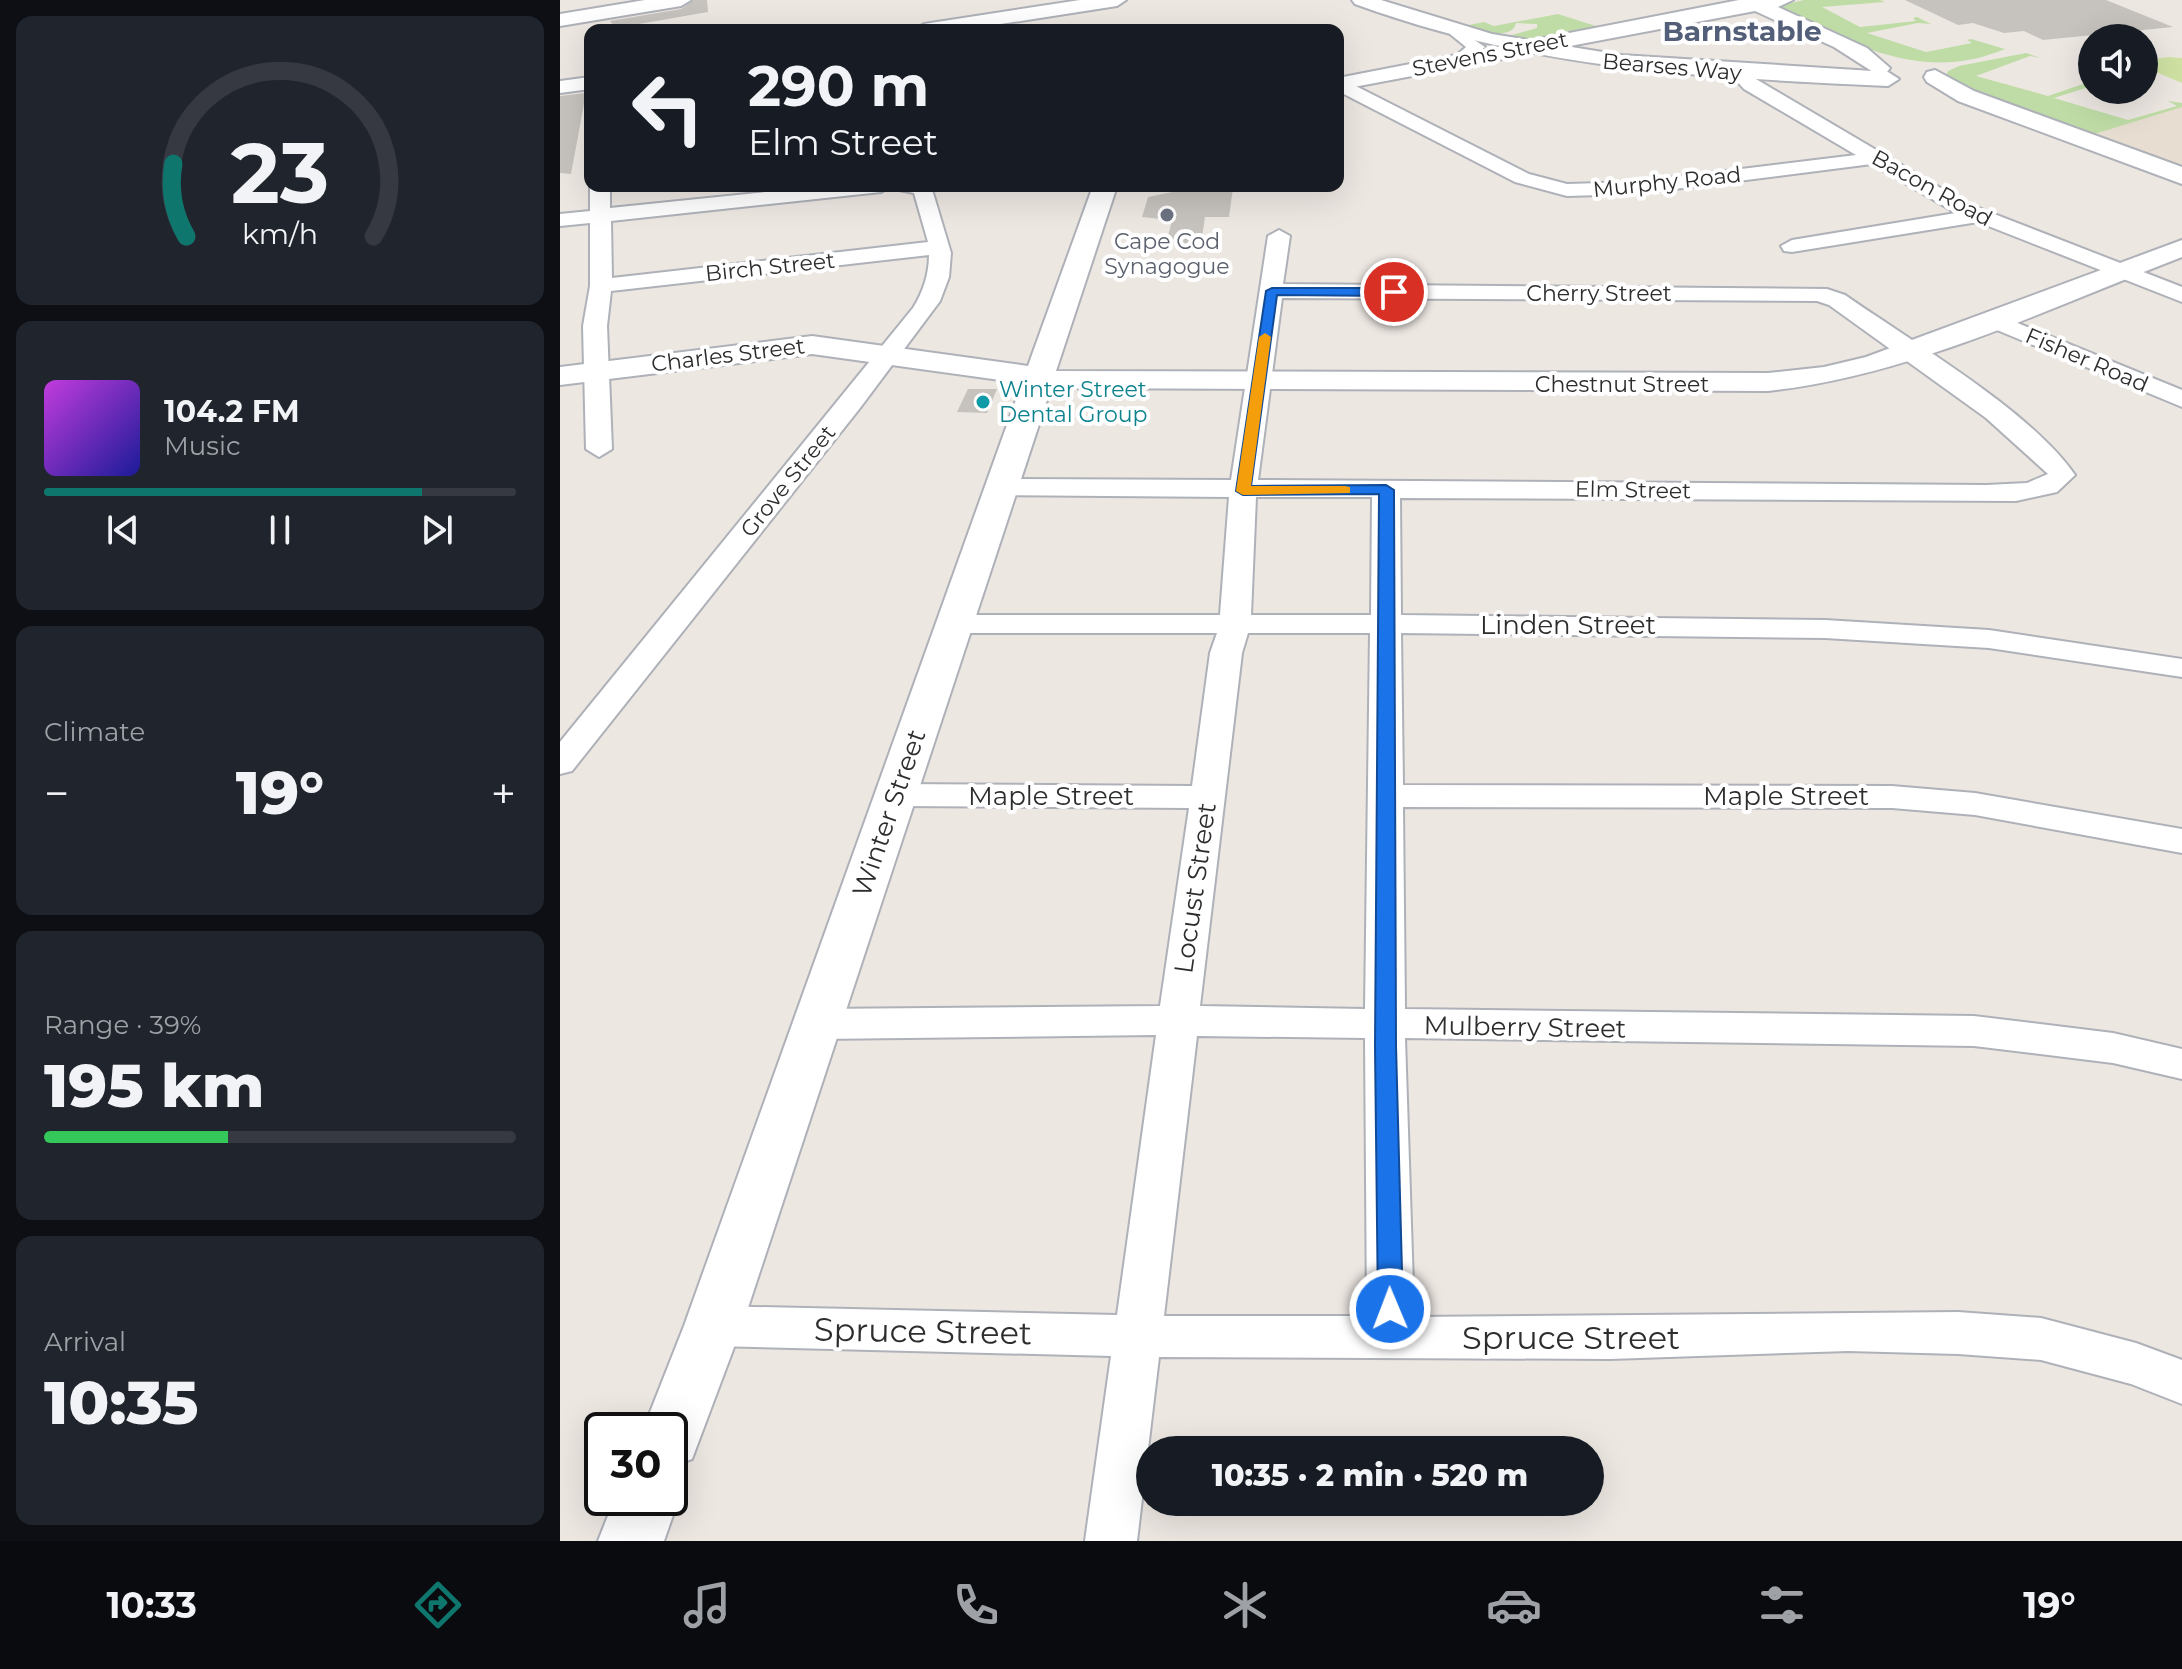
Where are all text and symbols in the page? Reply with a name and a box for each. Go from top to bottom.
district label: Barnstable [1662,14,1822,48]
map controls [2078,24,2158,104]
button: sound [2078,24,2158,104]
street label: Stevens Street [1410,26,1570,82]
street label: Bearses Way [1601,47,1743,87]
text: 290 m [748,52,929,120]
icon: left [616,56,720,160]
text: Elm Street [748,120,938,164]
text: 23 [231,121,329,223]
street label: Bacon Road [1867,144,1997,232]
street label: Murphy Road [1591,161,1743,203]
marker: Cape Cod Synagogue [1158,206,1176,224]
text: km/h [242,216,318,251]
place label: Cape Cod Synagogue [1104,228,1230,280]
street label: Birch Street [704,247,836,287]
pin [1360,258,1428,326]
icon: arrive [1372,270,1416,314]
street label: Cherry Street [1526,280,1672,307]
street label: Fisher Road [2021,322,2153,398]
street label: Charles Street [650,332,806,378]
street label: Chestnut Street [1535,371,1709,398]
place label: Winter Street Dental Group [999,376,1148,428]
text: 104.2 FM [164,393,300,430]
marker: Winter Street Dental Group [974,393,992,411]
street label: Grove Street [735,420,841,542]
text: Music [164,430,241,462]
street label: Elm Street [1575,475,1691,505]
icon: previous [101,508,145,552]
icon: pause [258,508,302,552]
icon: next [415,508,459,552]
street label: Linden Street [1480,609,1656,641]
text: Climate [44,716,145,748]
street label: Winter Street [845,725,933,901]
text: 19° [236,756,324,829]
text: − [44,766,69,820]
text: + [491,766,516,820]
street label: Maple Street [968,780,1134,812]
street label: Maple Street [1703,780,1869,812]
street label: Locust Street [1167,801,1223,975]
text: Range · 39% [44,1009,201,1041]
street label: Mulberry Street [1423,1009,1627,1045]
text: 195 km [44,1049,264,1122]
position arrow [1348,1267,1432,1351]
street label: Spruce Street [814,1310,1032,1352]
street label: Spruce Street [1462,1318,1680,1357]
text: Arrival [44,1326,126,1358]
text: 10:35 [44,1366,198,1439]
speed limit sign: 30 [584,1412,688,1516]
text: 10:35 · 2 min · 520 m [1212,1457,1528,1494]
icon: directions [410,1577,466,1633]
icon: music [679,1577,735,1633]
icon: phone [948,1577,1004,1633]
icon: climate [1217,1577,1273,1633]
icon: car [1486,1577,1542,1633]
icon: filters [1754,1577,1810,1633]
text: 10:33 [106,1583,197,1627]
text: 19° [2023,1583,2075,1627]

